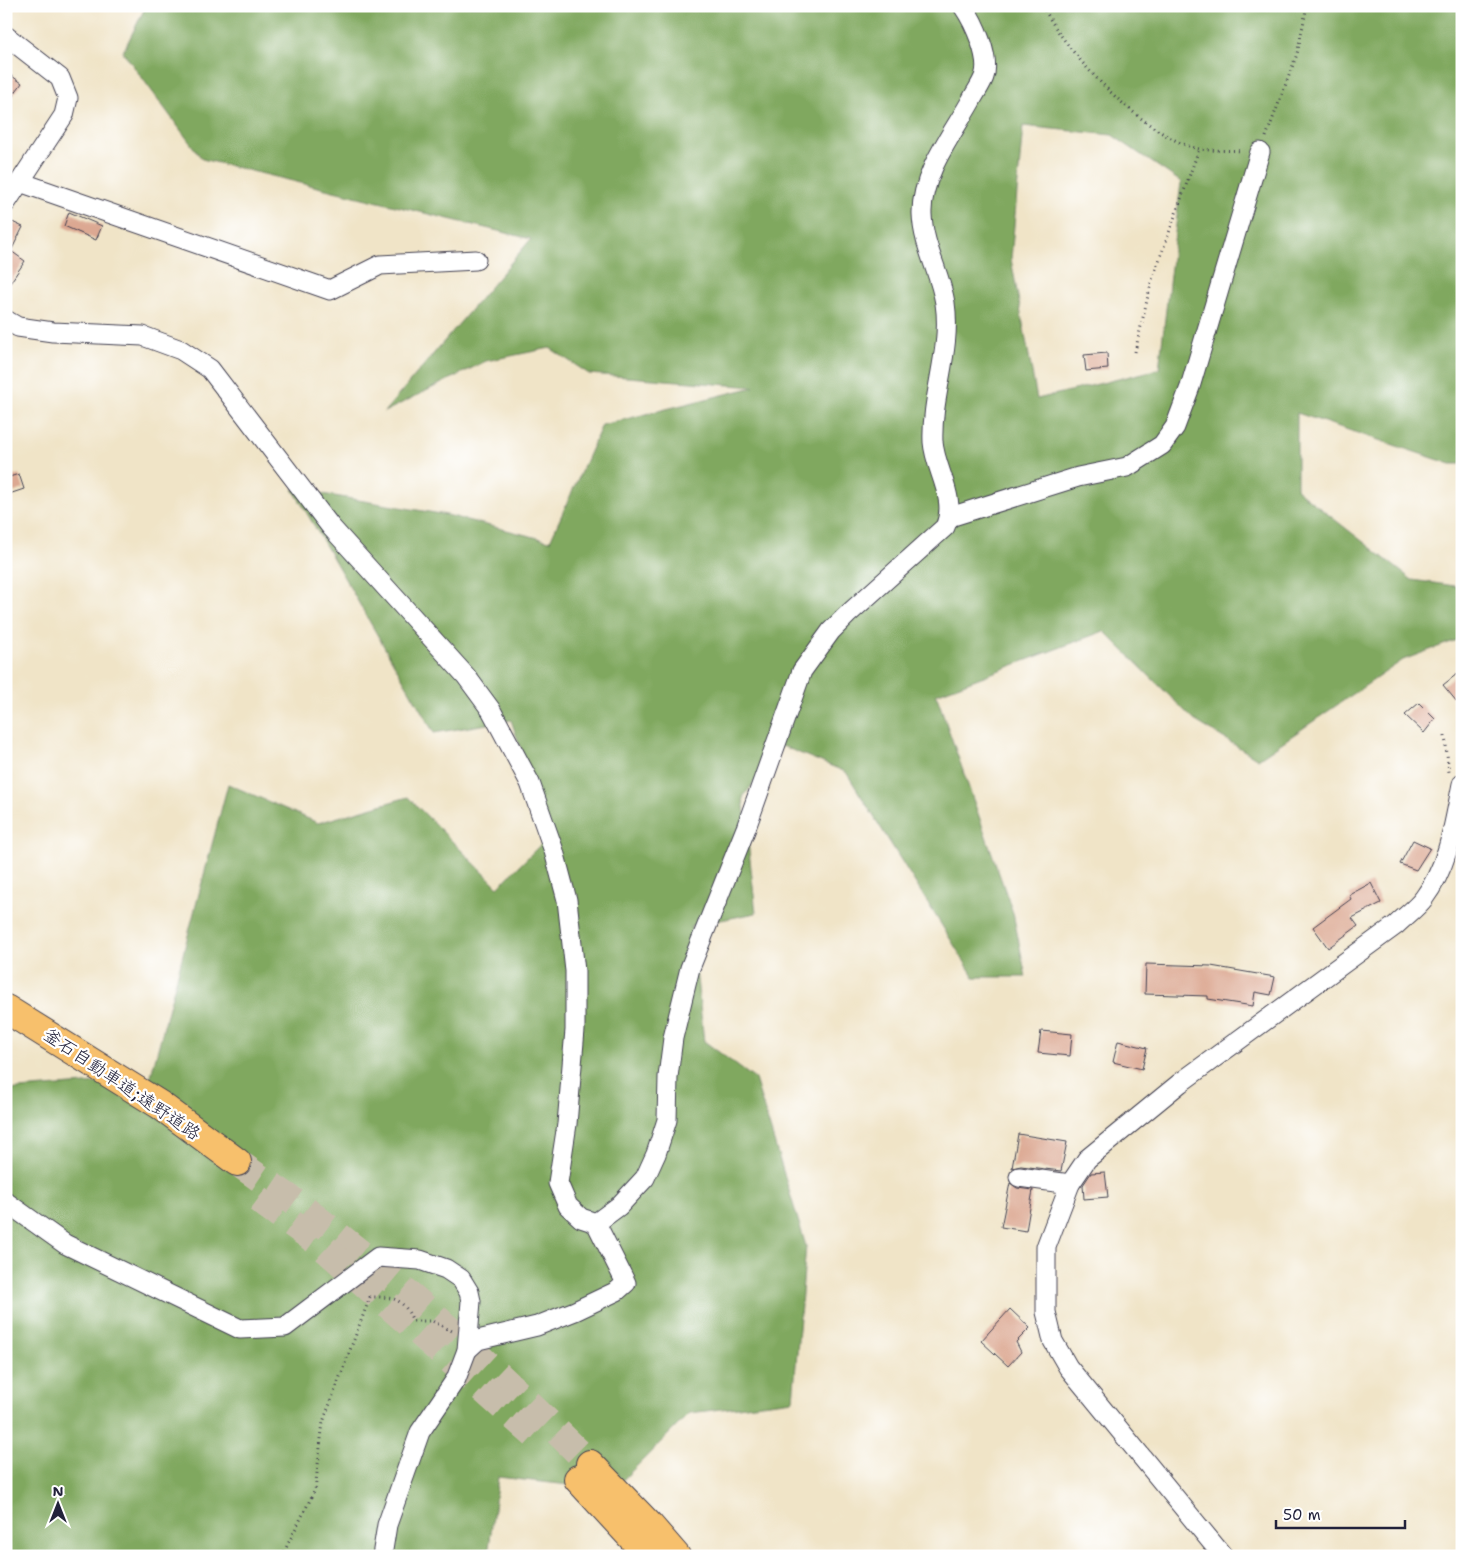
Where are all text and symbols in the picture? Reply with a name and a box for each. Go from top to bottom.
street label: 釜石自動車道;遠野道路 [39,1022,205,1146]
north arrow [32,1480,82,1530]
text: N [52,1482,64,1500]
scale bar [1276,1497,1404,1529]
text: 50 m [1283,1505,1321,1525]

